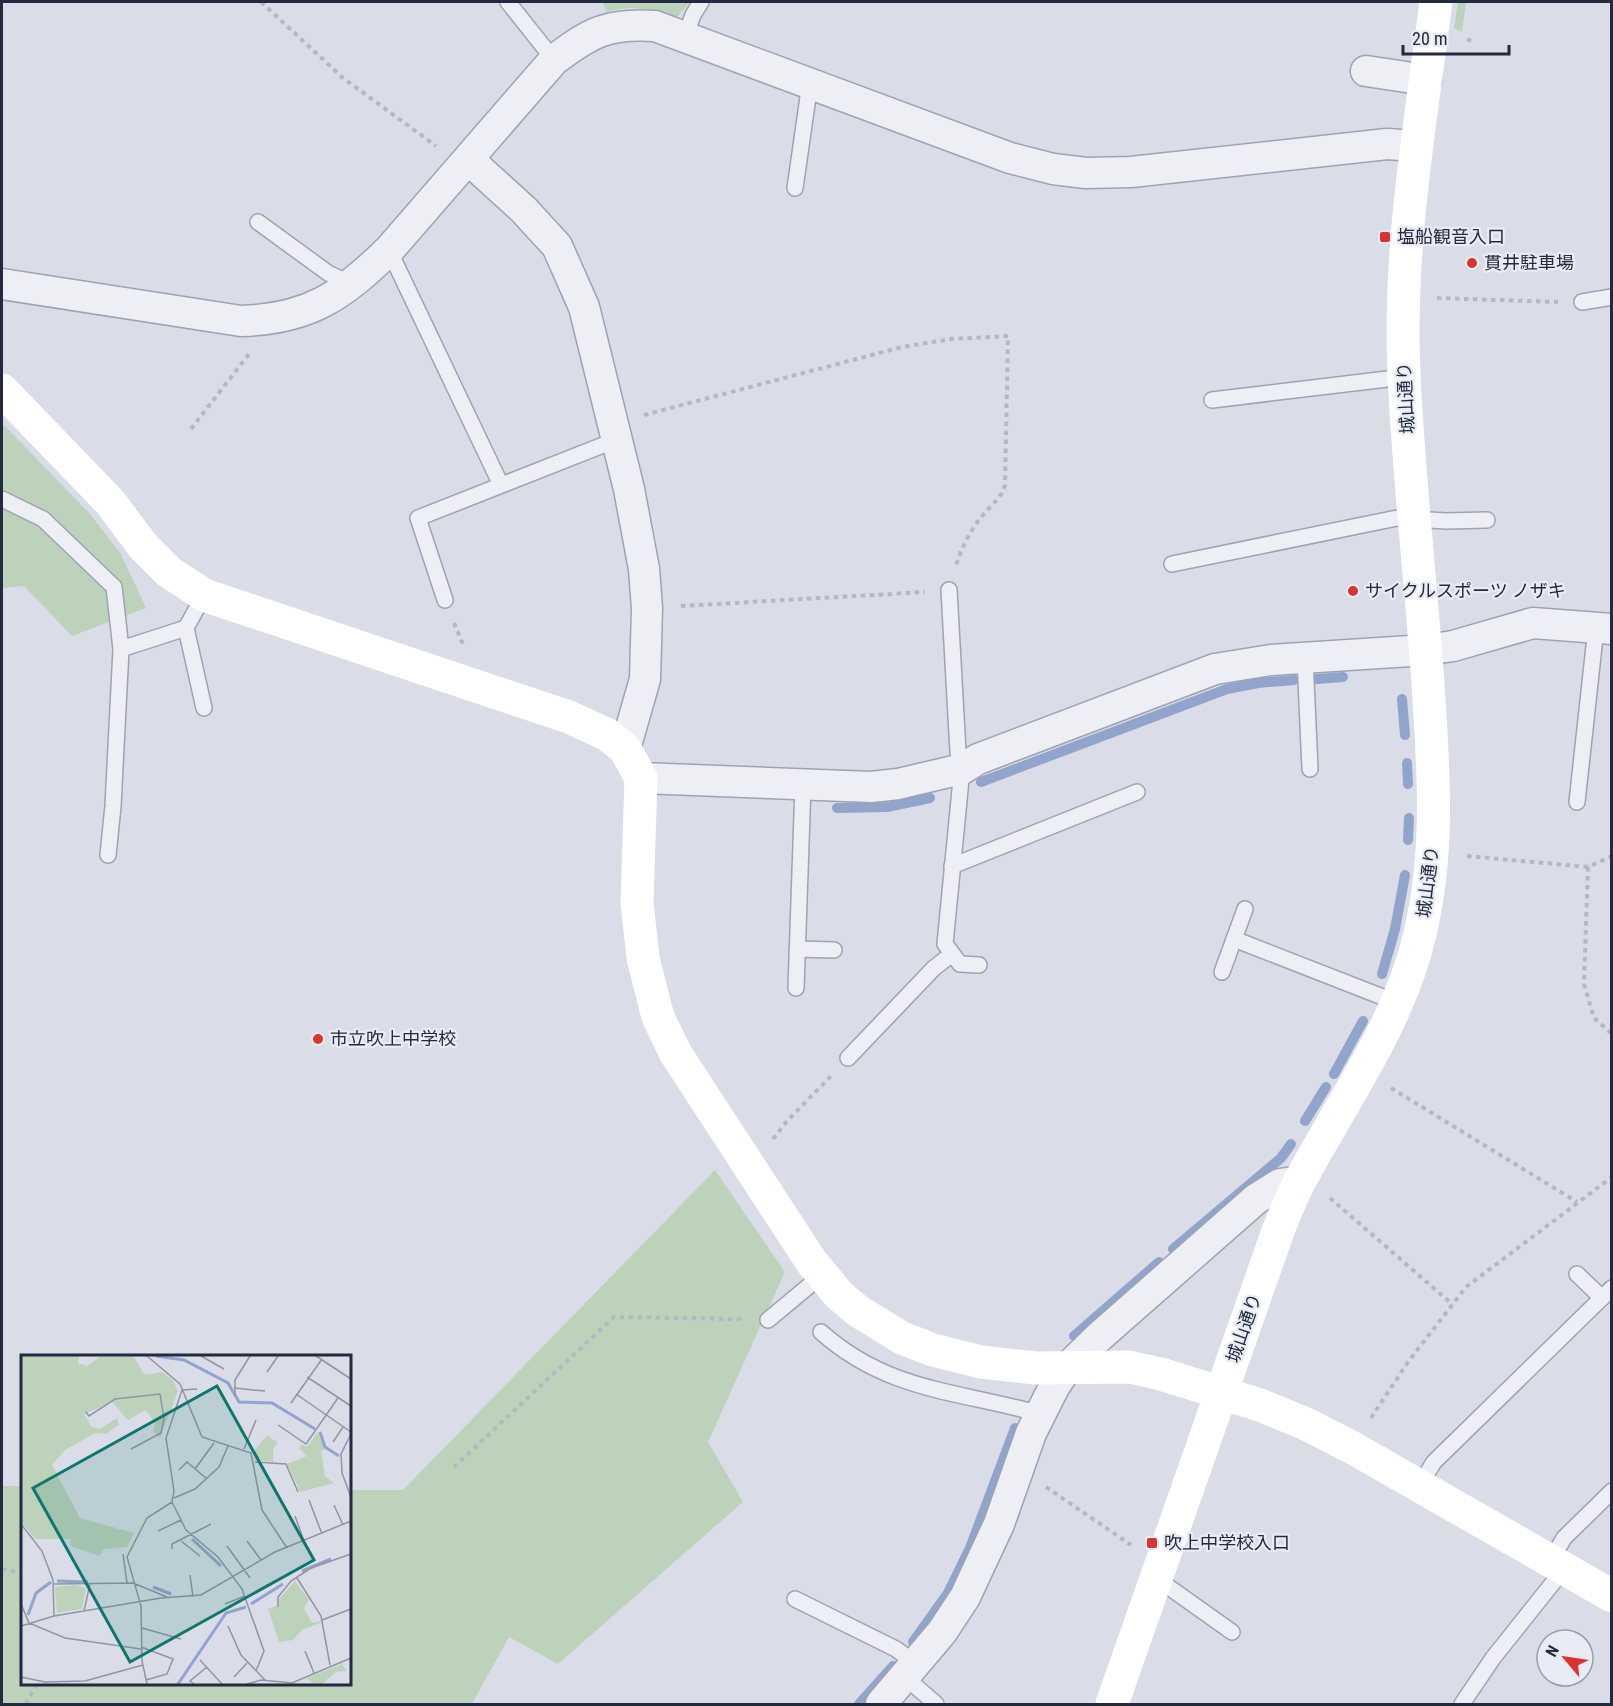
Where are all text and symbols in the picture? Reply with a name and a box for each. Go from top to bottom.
scale bar [1403,18,1510,56]
text: 20 m [1412,28,1447,49]
place label: 塩船観音入口 [1397,226,1505,247]
marker: 塩船観音入口 [1378,230,1392,244]
place label: 貫井駐車場 [1484,252,1574,273]
marker: 貫井駐車場 [1465,256,1479,270]
street label: 城山通り [1393,362,1418,435]
place label: サイクルスポーツ ノザキ [1365,580,1566,601]
marker: サイクルスポーツ ノザキ [1346,584,1360,598]
street label: 城山通り [1413,845,1442,919]
place label: 市立吹上中学校 [330,1028,456,1049]
marker: 市立吹上中学校 [311,1032,325,1046]
street label: 城山通り [1222,1290,1265,1365]
inset map [21,1355,351,1685]
place label: 吹上中学校入口 [1164,1532,1290,1553]
marker: 吹上中学校入口 [1145,1536,1159,1550]
north arrow [1535,1628,1595,1688]
text: N [1542,1642,1563,1660]

